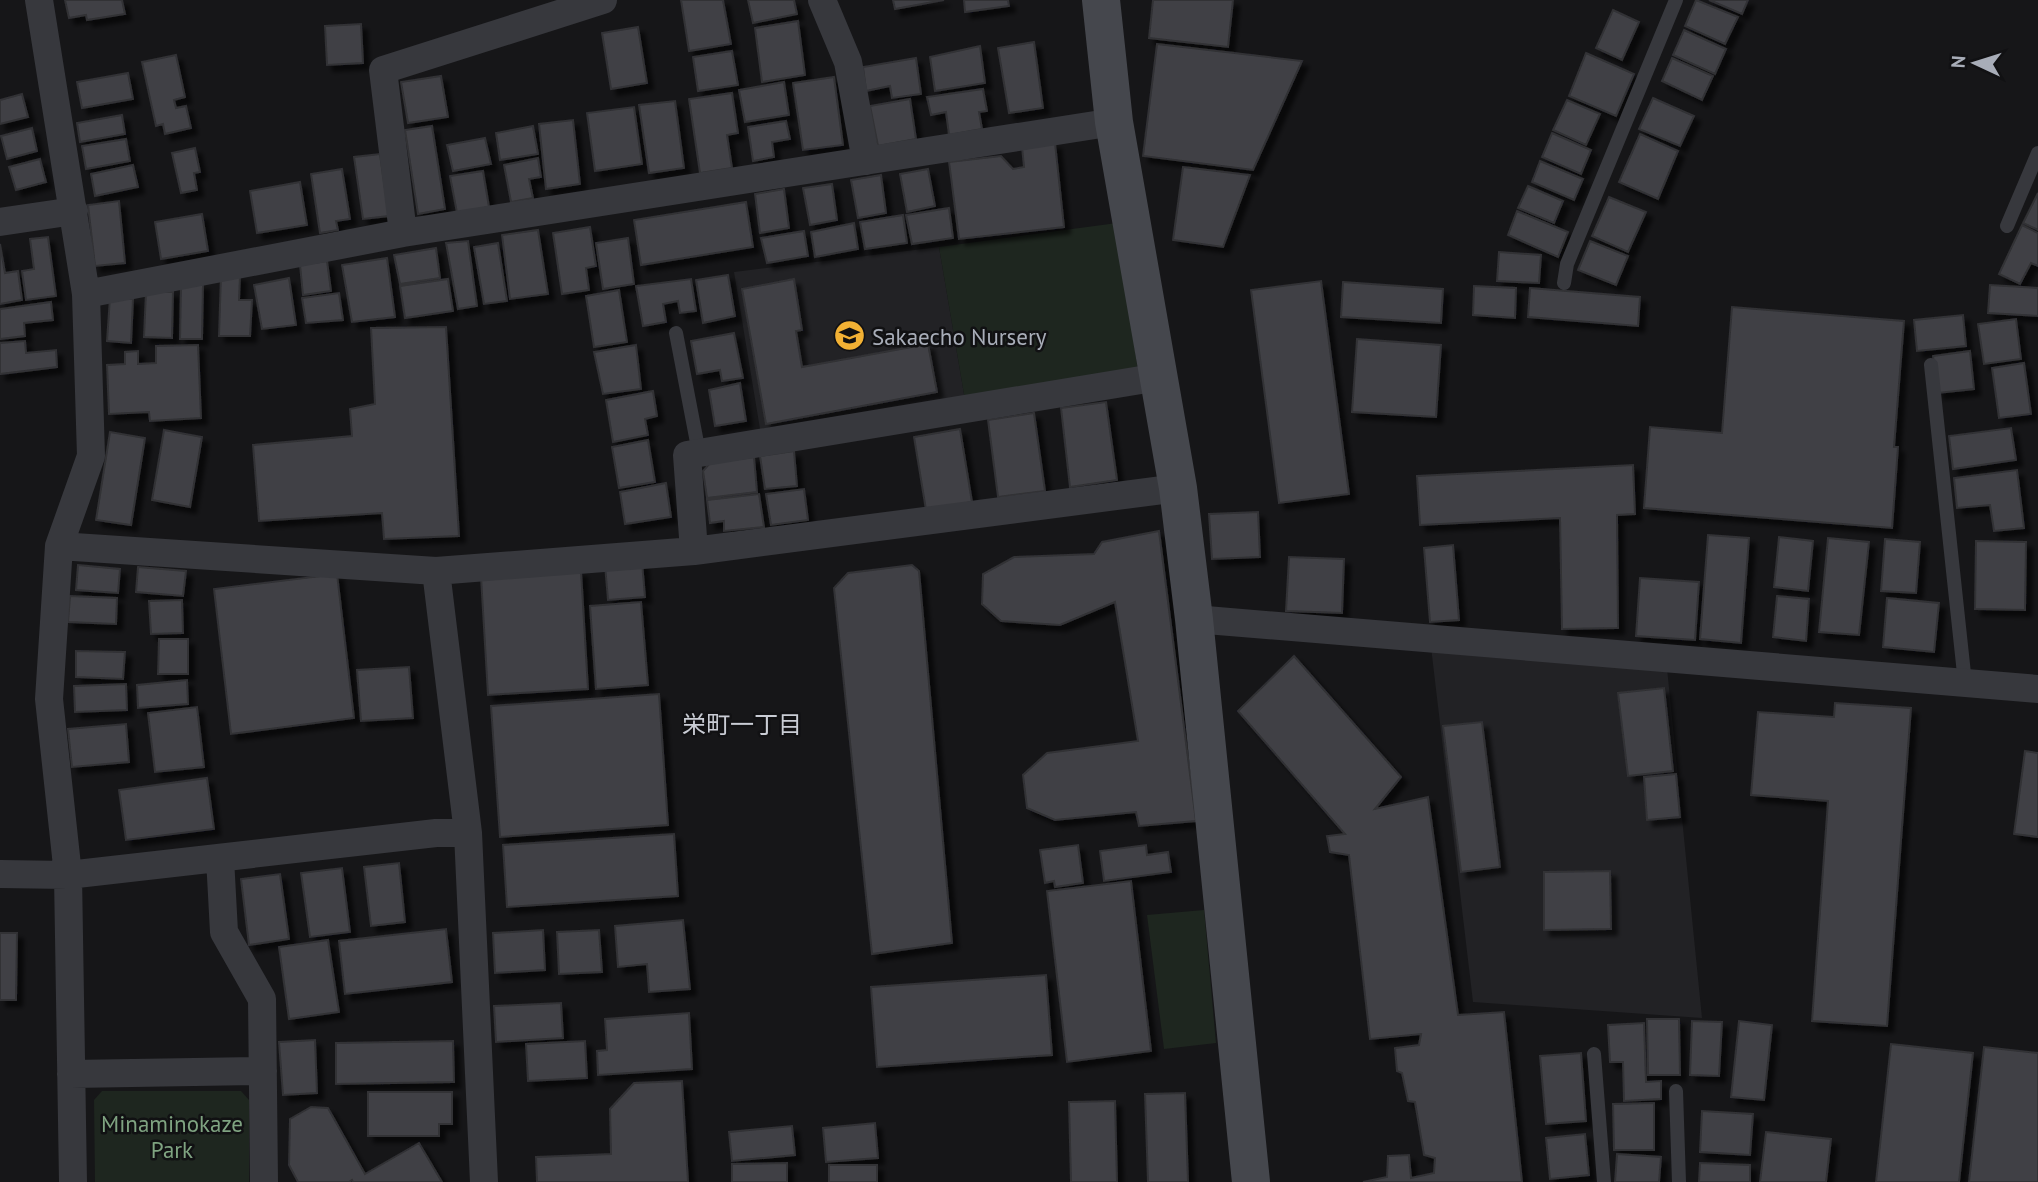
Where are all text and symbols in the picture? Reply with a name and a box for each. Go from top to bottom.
north arrow [1940,28,2010,98]
text: N [1946,55,1970,69]
school or university icon: Sakaecho Nursery [832,319,866,353]
place label: Sakaecho Nursery [872,322,1047,351]
district label: 栄町一丁目 [682,709,802,740]
park label: Minaminokaze Park [101,1109,243,1164]

